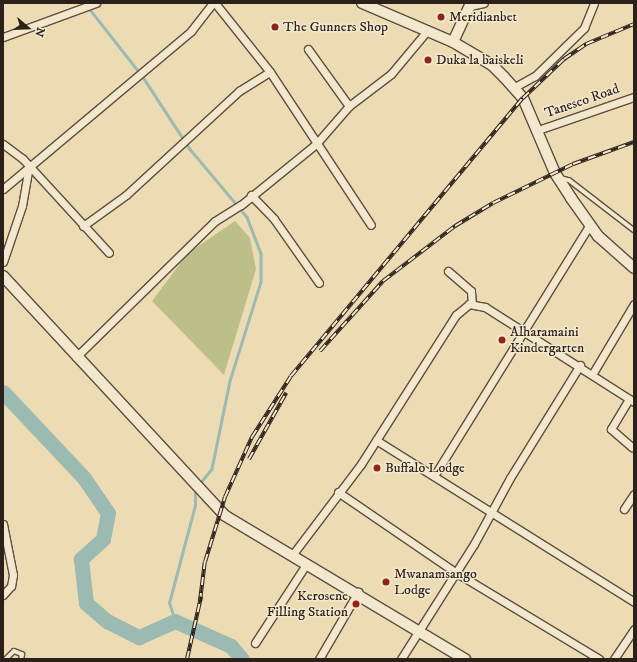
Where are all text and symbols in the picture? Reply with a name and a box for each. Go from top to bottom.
north arrow [8,8,48,48]
place label: Meridianbet [449,9,517,25]
marker: Meridianbet [436,12,446,22]
place label: The Gunners Shop [283,19,388,35]
marker: The Gunners Shop [270,22,280,32]
text: N [31,25,47,38]
place label: Duka la baiskeli [436,52,523,68]
marker: Duka la baiskeli [423,55,433,65]
street label: Tanesco Road [542,80,622,122]
place label: Alharamaini Kindergarten [510,324,584,356]
marker: Alharamaini Kindergarten [497,335,507,345]
place label: Buffalo Lodge [385,460,465,476]
marker: Buffalo Lodge [372,463,382,473]
place label: Mwanamsango Lodge [394,566,477,598]
marker: Mwanamsango Lodge [381,577,391,587]
place label: Kerosene Filling Station [267,588,348,620]
marker: Kerosene Filling Station [351,599,361,609]

